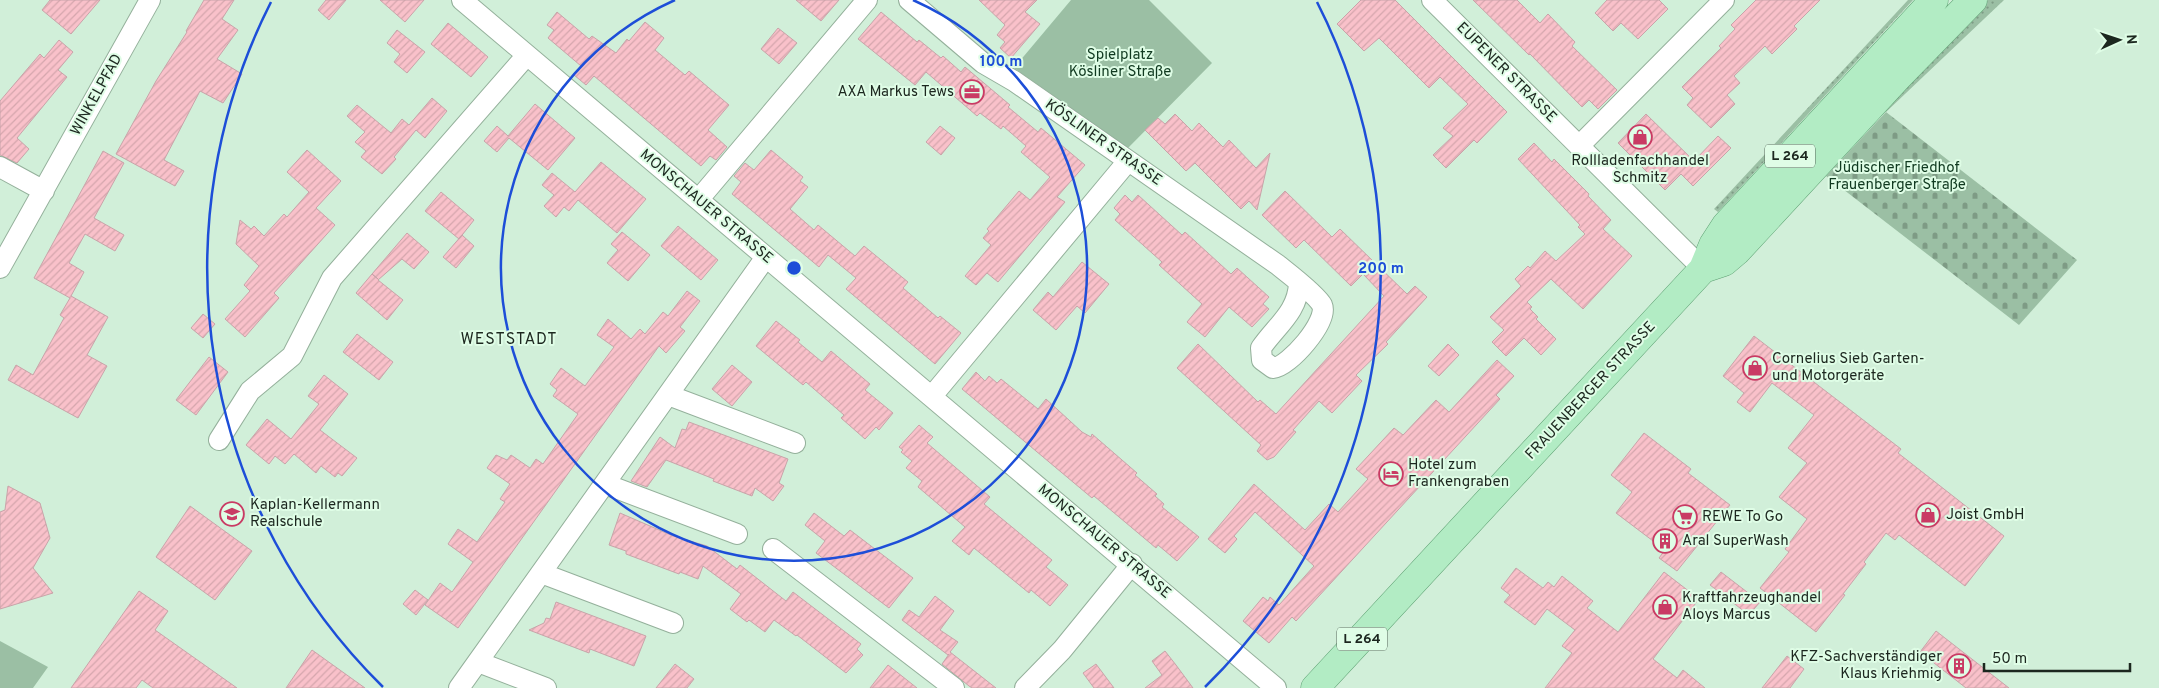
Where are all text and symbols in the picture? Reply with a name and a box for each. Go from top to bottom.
north arrow [2094,15,2144,65]
street label: EUPENER STRASSE [1452,19,1560,127]
text: N [2122,34,2139,45]
park label: Spielplatz Kösliner Straße [1069,46,1171,82]
street label: WINKELPFAD [67,51,127,139]
text: 100 m [980,53,1022,72]
office icon: AXA Markus Tews [959,79,985,105]
place label: AXA Markus Tews [838,83,954,102]
street label: KÖSLINER STRASSE [1041,95,1166,191]
shop icon: Rollladenfachhandel Schmitz [1627,124,1653,150]
road number: L 264 [1765,144,1815,168]
street label: MONSCHAUER STRASSE [635,146,777,268]
place label: Rollladenfachhandel Schmitz [1571,152,1709,188]
park label: Jüdischer Friedhof Frauenberger Straße [1828,159,1966,195]
centre of rings [785,259,803,277]
text: 200 m [1358,260,1404,279]
street label: FRAUENBERGER STRASSE [1522,318,1660,464]
district label: WESTSTADT [461,330,557,350]
place label: Cornelius Sieb Garten- und Motorgeräte [1772,350,1925,386]
shop icon: Cornelius Sieb Garten- und Motorgeräte [1742,355,1768,381]
place label: Hotel zum Frankengraben [1408,456,1509,492]
hotel icon: Hotel zum Frankengraben [1378,461,1404,487]
street label: MONSCHAUER STRASSE [1033,481,1175,603]
place label: Kaplan-Kellermann Realschule [250,496,380,532]
school or university icon: Kaplan-Kellermann Realschule [219,501,245,527]
shop icon: Joist GmbH [1915,502,1941,528]
supermarket icon: REWE To Go [1672,504,1698,530]
place label: Joist GmbH [1946,506,2024,525]
place label: REWE To Go [1702,508,1783,527]
building icon: Aral SuperWash [1652,528,1678,554]
place label: Aral SuperWash [1682,532,1789,551]
place label: Kraftfahrzeughandel Aloys Marcus [1682,589,1821,625]
shop icon: Kraftfahrzeughandel Aloys Marcus [1652,594,1678,620]
road number: L 264 [1337,628,1387,650]
scale bar [1984,640,2130,672]
place label: KFZ-Sachverständiger Klaus Kriehmig [1790,648,1942,684]
text: 50 m [1992,650,2027,669]
building icon: KFZ-Sachverständiger Klaus Kriehmig [1946,653,1972,679]

